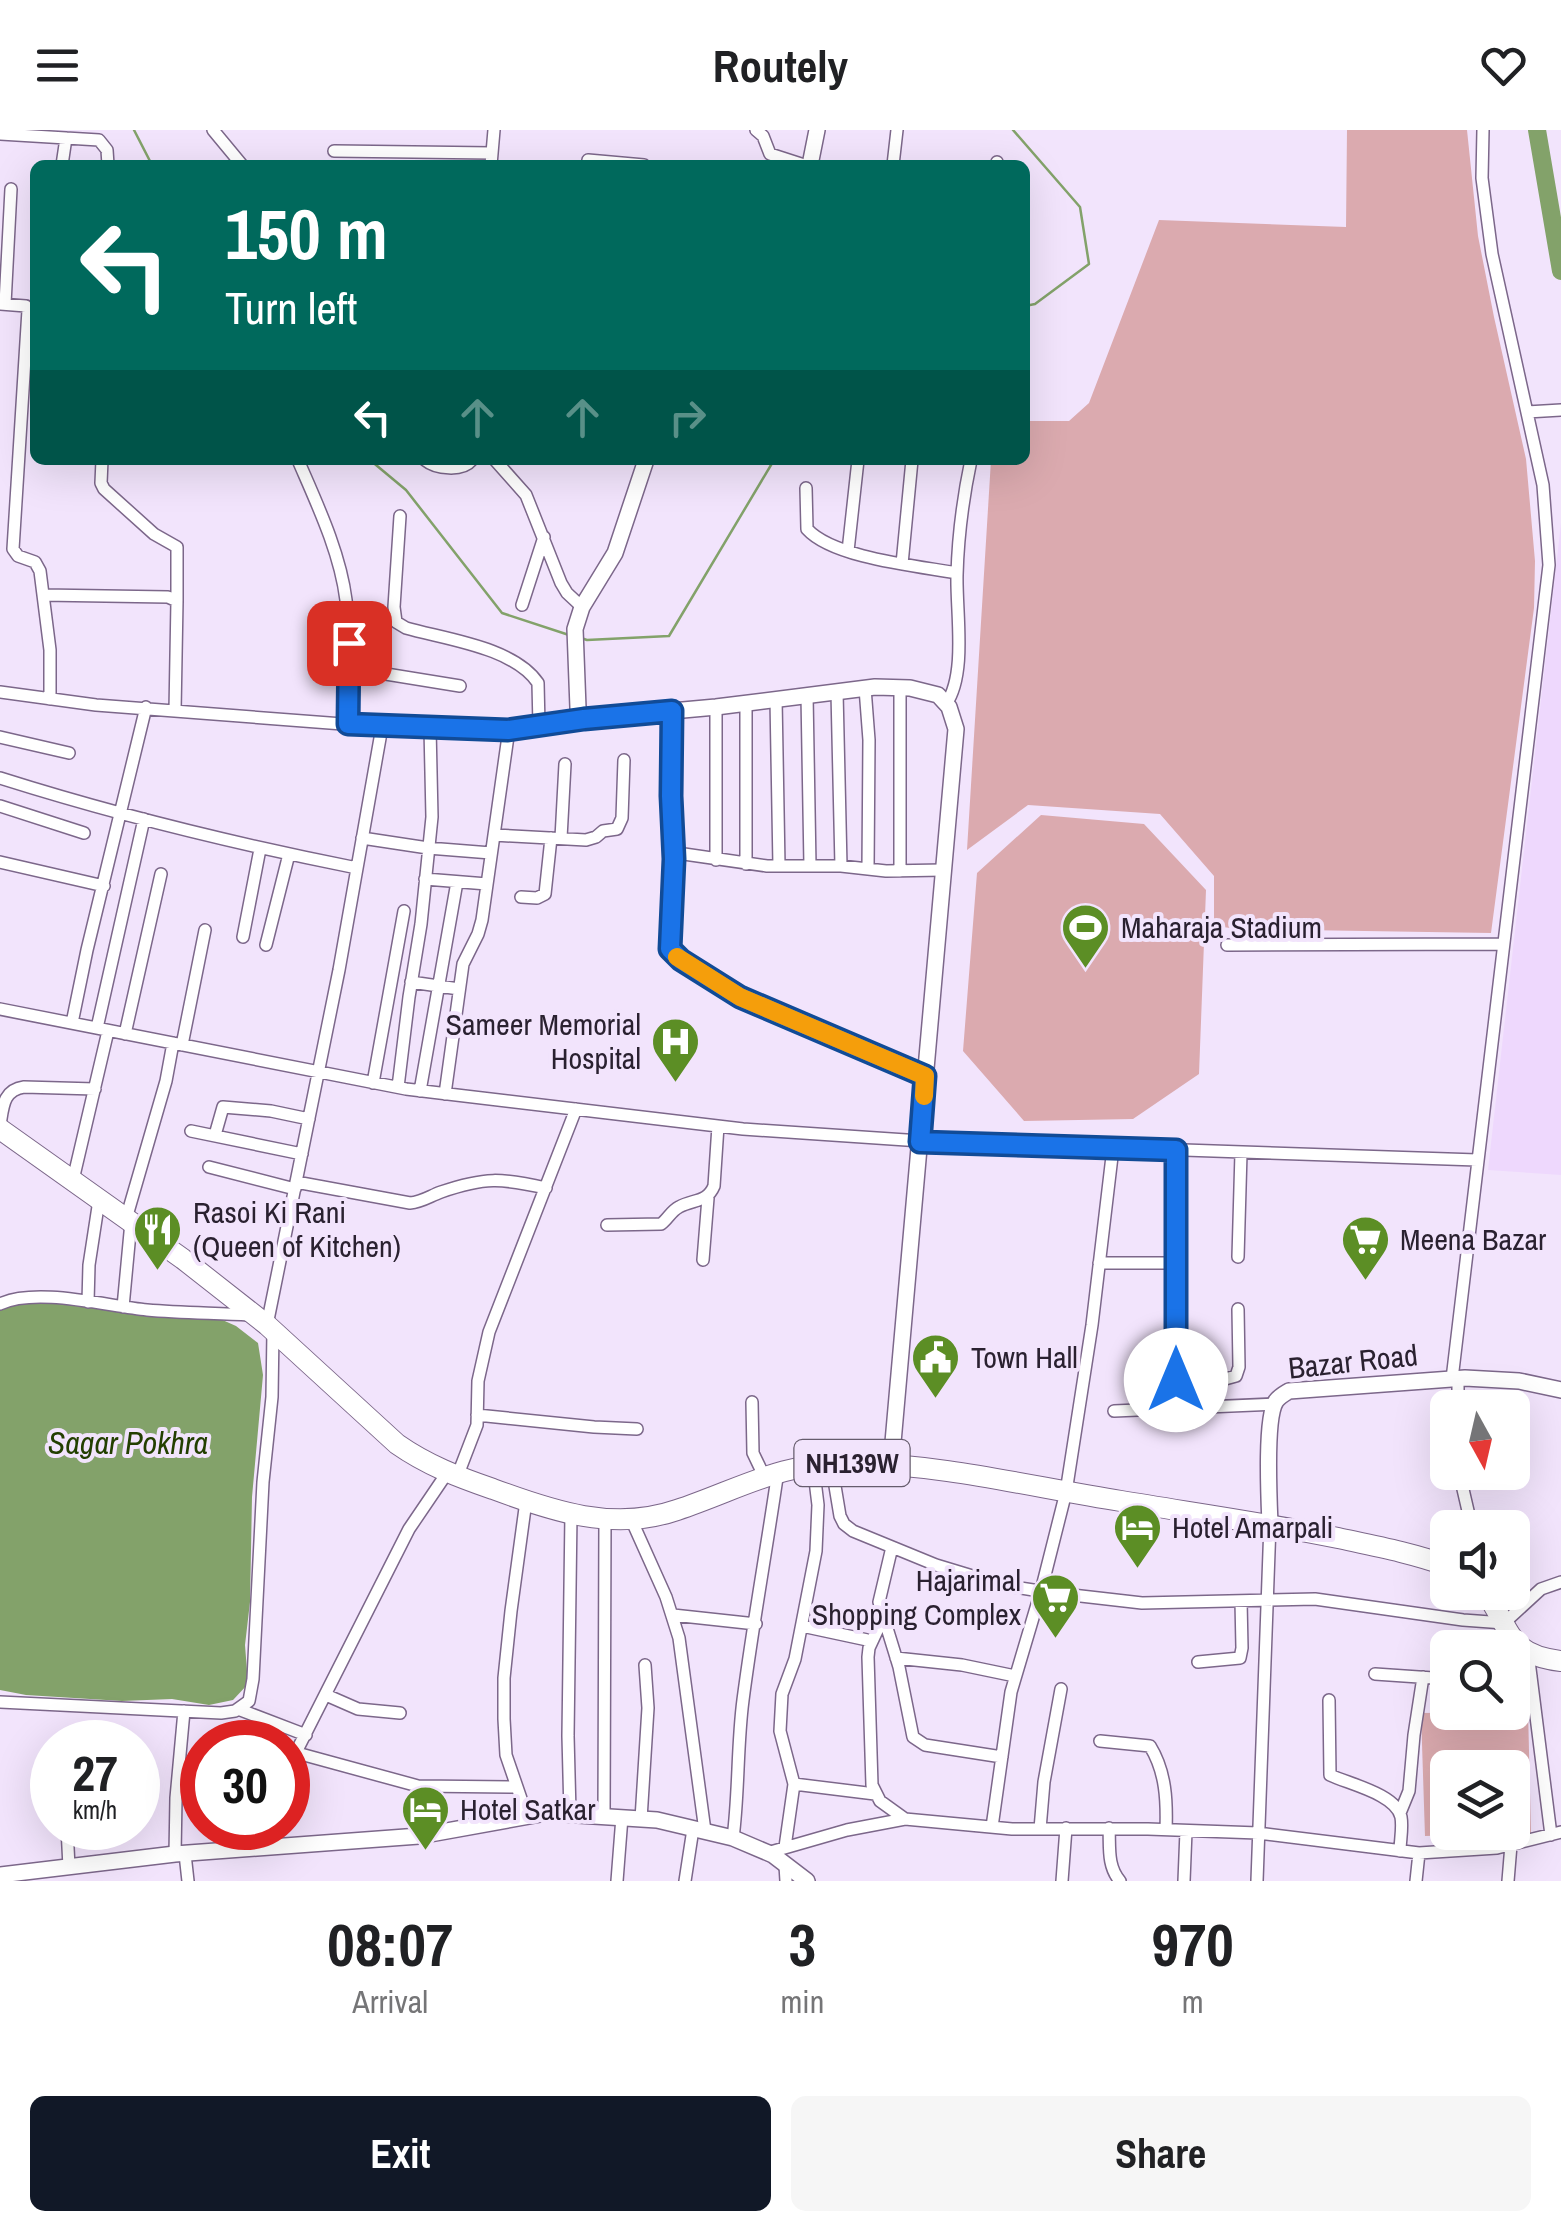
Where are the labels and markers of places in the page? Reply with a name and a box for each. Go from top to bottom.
pin [307,601,392,686]
sports icon: Maharaja Stadium [1060,902,1112,970]
place label: Maharaja Stadium [1121,907,1322,947]
place label: Sameer Memorial Hospital [446,1004,641,1078]
hospital icon: Sameer Memorial Hospital [650,1016,702,1084]
place label: Rasoi Ki Rani (Queen of Kitchen) [193,1192,401,1266]
restaurant icon: Rasoi Ki Rani (Queen of Kitchen) [132,1204,184,1272]
supermarket icon: Meena Bazar [1339,1214,1391,1282]
place label: Meena Bazar [1400,1219,1547,1259]
public building icon: Town Hall [910,1332,962,1400]
place label: Town Hall [971,1337,1078,1377]
hotel icon: Hotel Amarpali [1111,1502,1163,1570]
place label: Hotel Amarpali [1172,1507,1333,1547]
place label: Hajarimal Shopping Complex [812,1560,1022,1634]
supermarket icon: Hajarimal Shopping Complex [1030,1572,1082,1640]
hotel icon: Hotel Satkar [399,1784,451,1852]
place label: Hotel Satkar [460,1789,596,1829]

